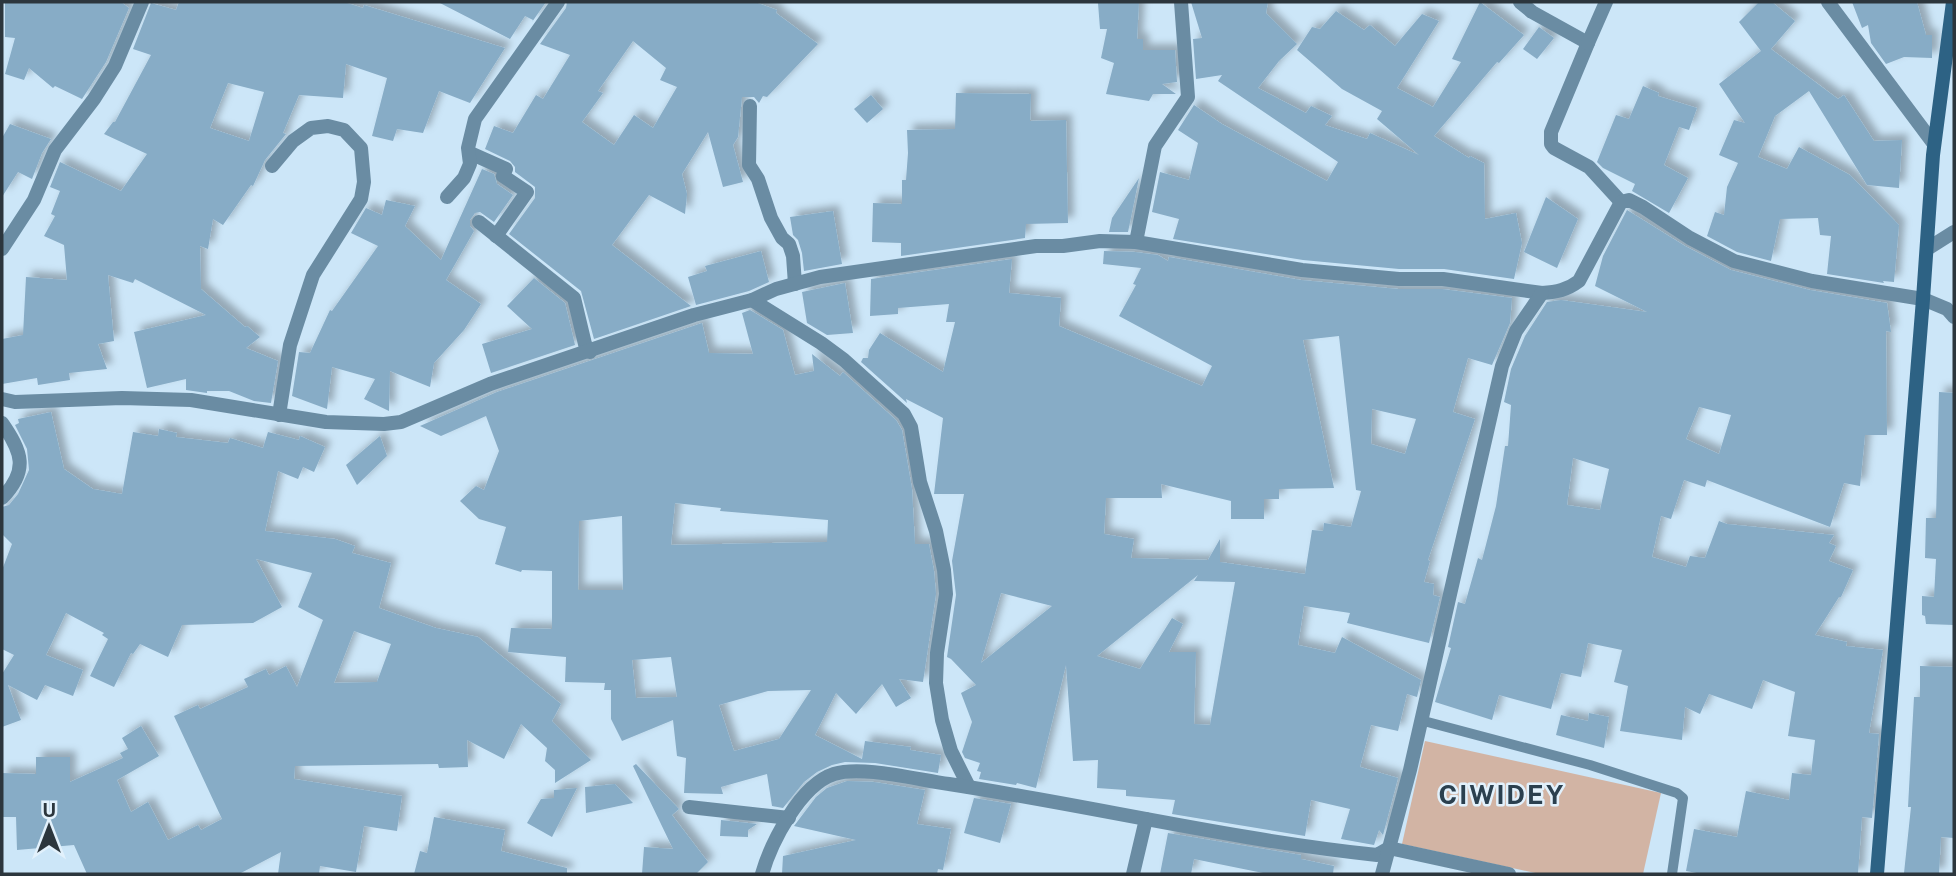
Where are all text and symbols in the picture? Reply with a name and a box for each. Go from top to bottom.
district label: CIWIDEY [1439,779,1565,810]
north arrow [14,792,84,862]
text: U [42,799,56,821]

